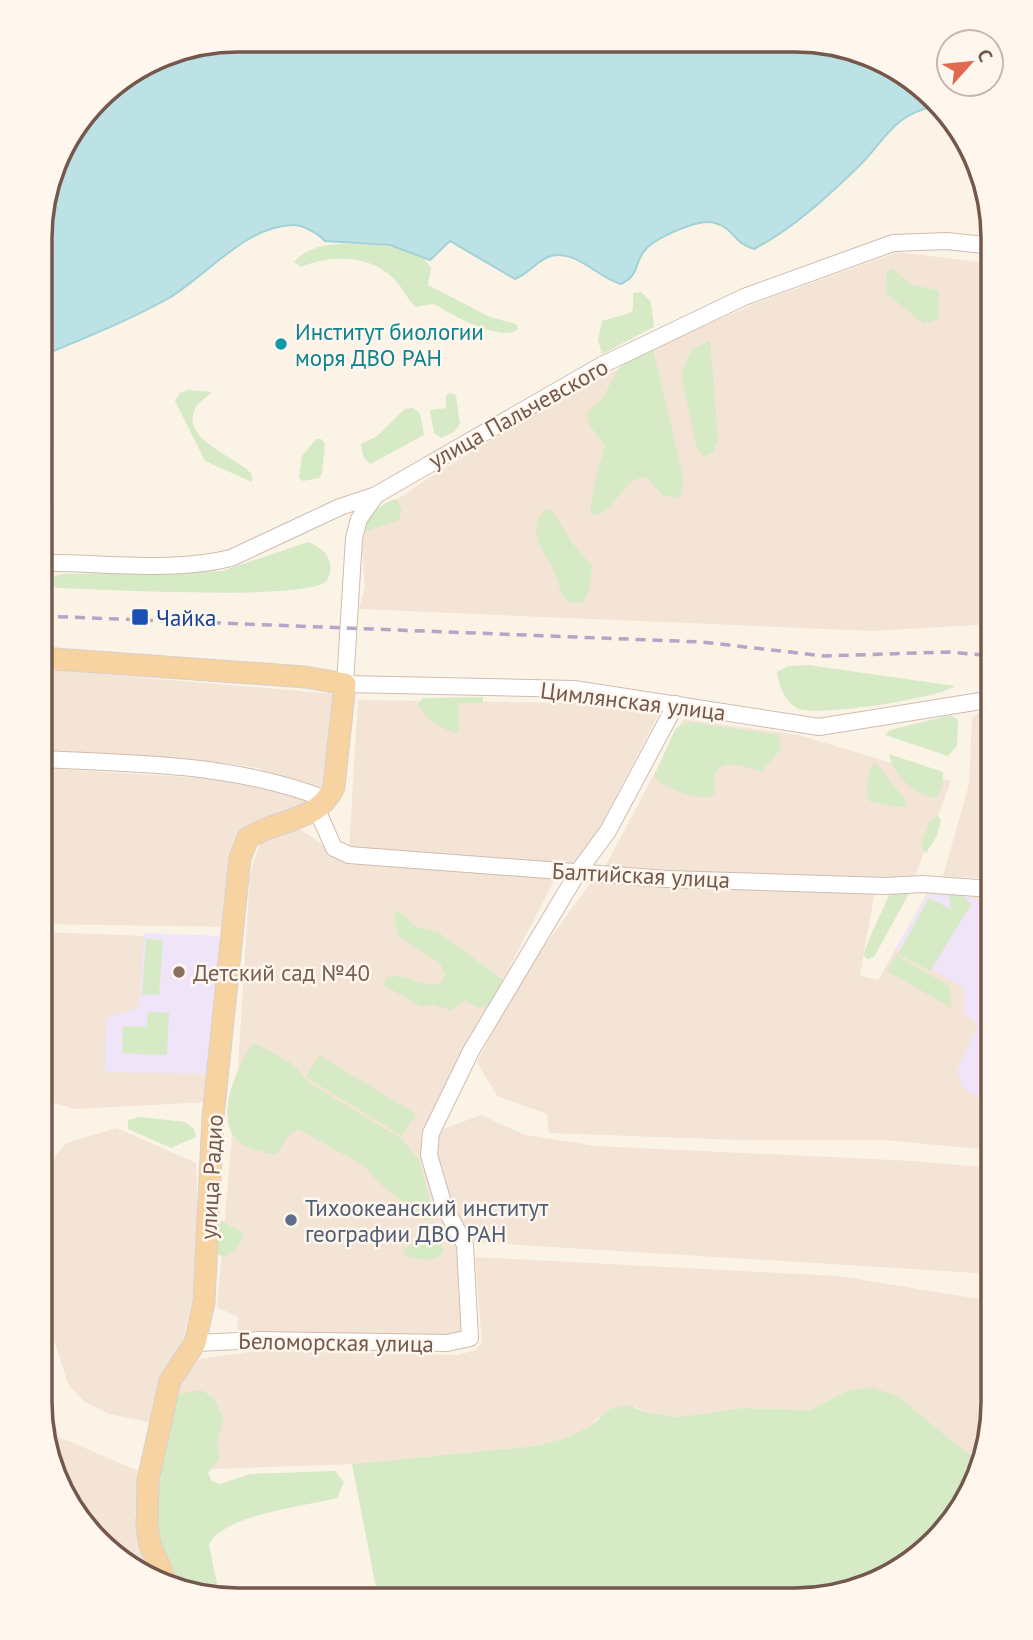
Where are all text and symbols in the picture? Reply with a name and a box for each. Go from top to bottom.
north arrow [935,28,1005,98]
text: С [972,45,998,66]
place label: Институт биологии моря ДВО РАН [295,317,484,372]
marker: Институт биологии моря ДВО РАН [273,336,289,352]
street label: улица Пальчевского [423,352,613,474]
place label: Чайка [156,603,216,632]
marker: Чайка [130,607,150,627]
street label: Цимлянская улица [539,675,727,727]
street label: Балтийская улица [551,856,731,894]
place label: Детский сад №40 [193,958,370,987]
marker: Детский сад №40 [171,964,187,980]
street label: улица Радио [193,1114,229,1240]
place label: Тихоокеанский институт географии ДВО РАН [305,1193,549,1248]
marker: Тихоокеанский институт географии ДВО РАН [283,1212,299,1228]
street label: Беломорская улица [238,1326,434,1358]

